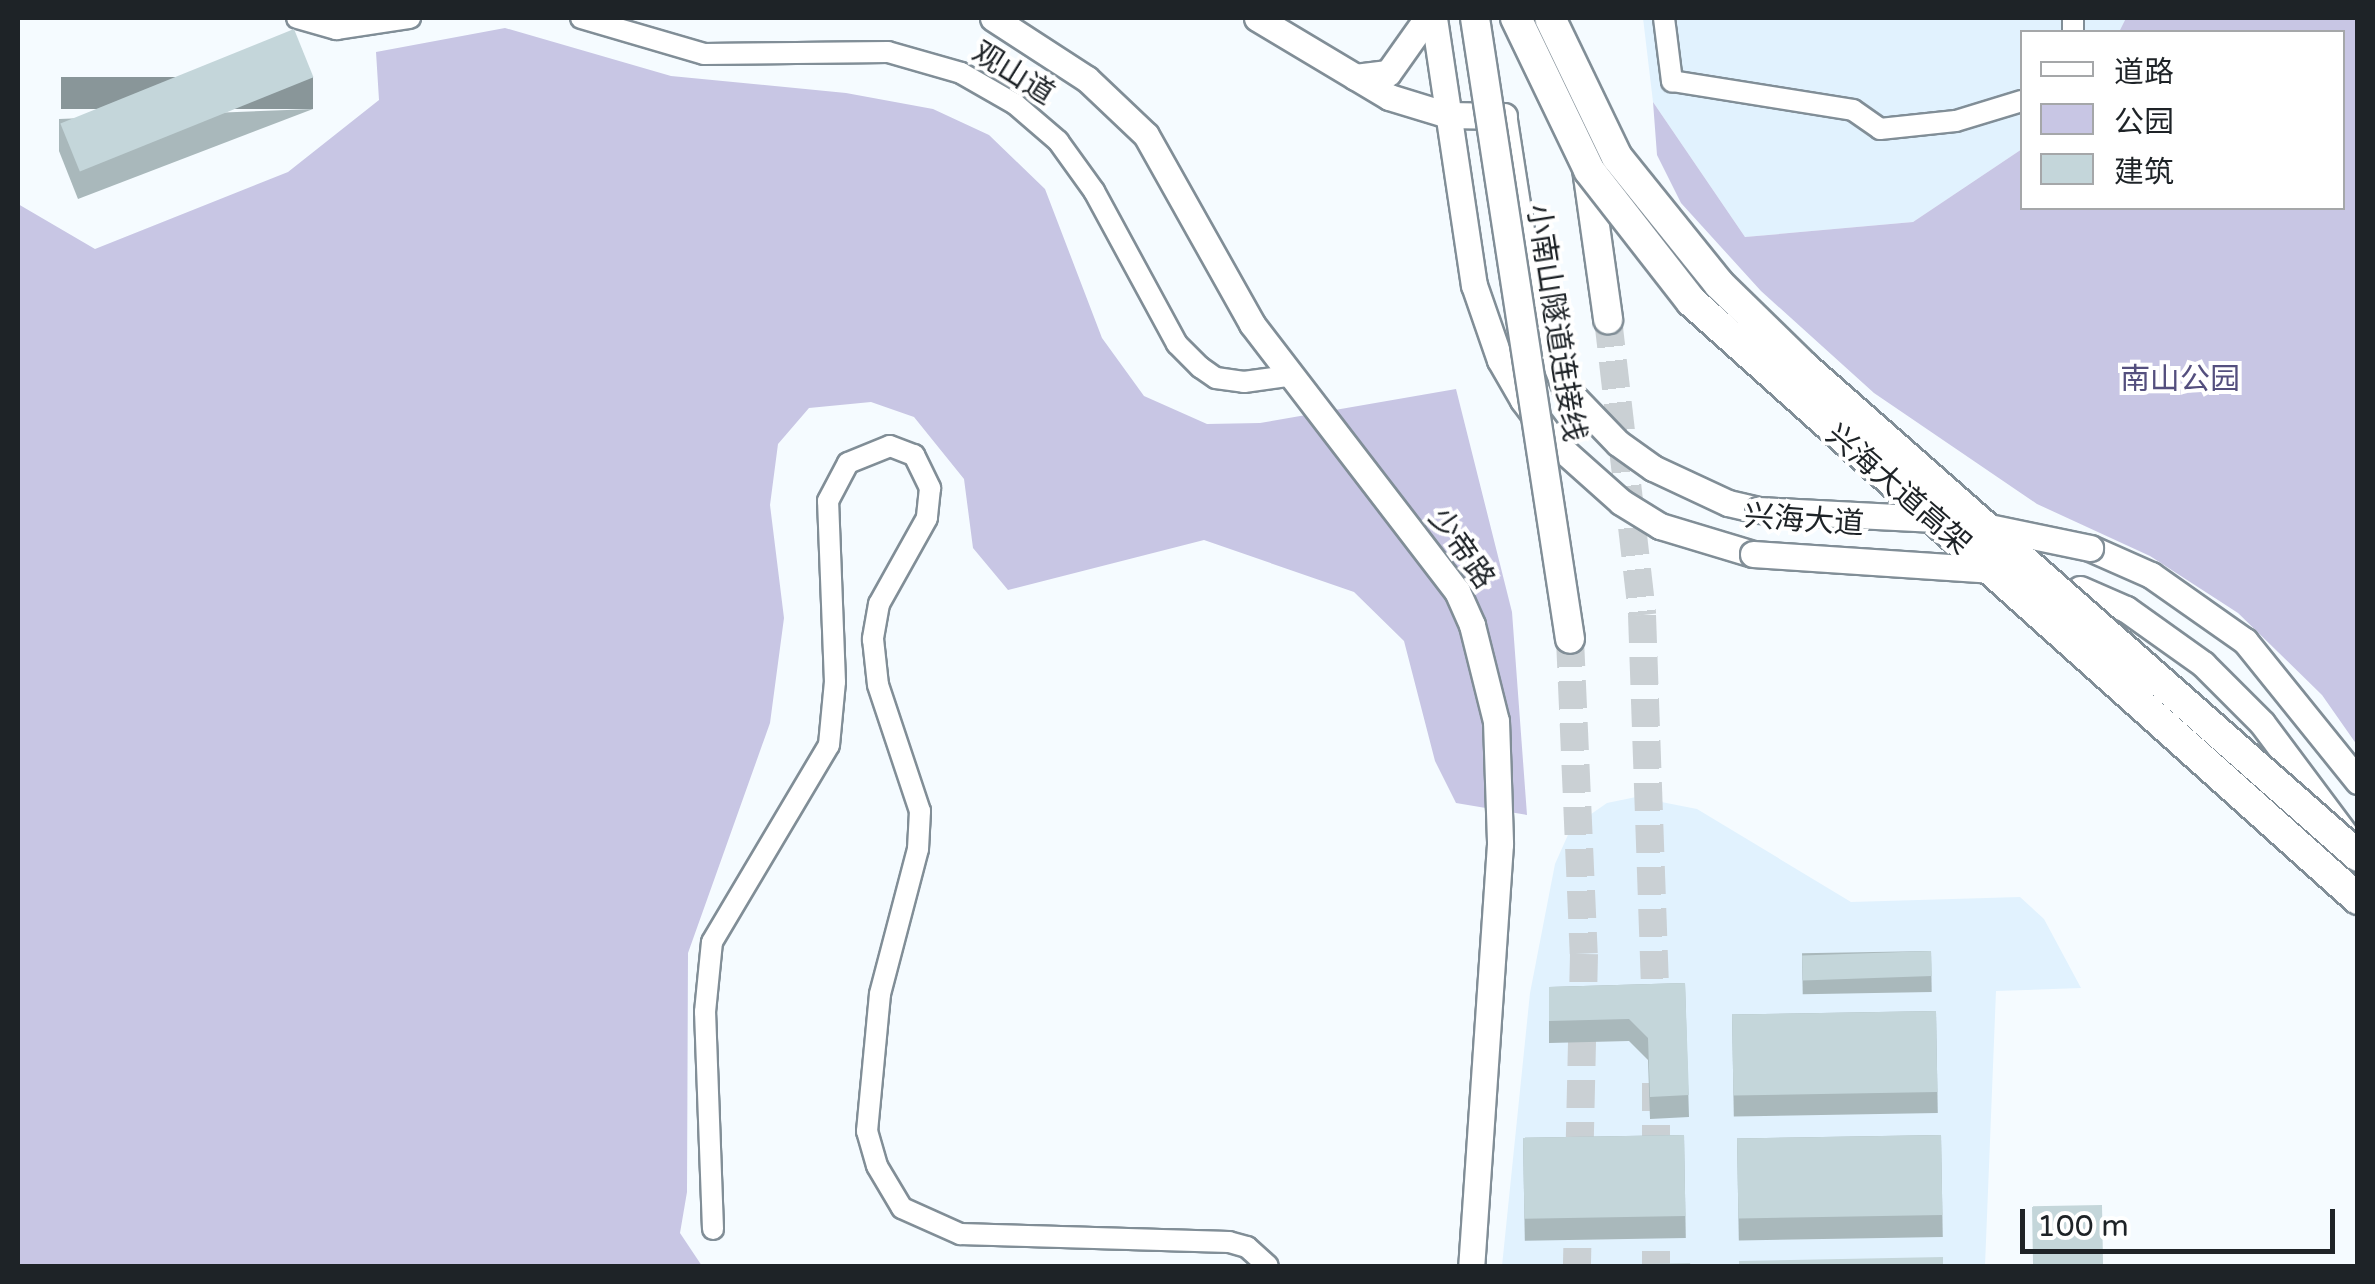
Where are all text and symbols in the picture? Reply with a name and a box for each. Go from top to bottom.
legend [2020,30,2345,210]
street label: 观山道 [965,35,1061,113]
text: 道路 [2114,54,2174,91]
text: 公园 [2114,104,2174,141]
text: 建筑 [2114,154,2174,191]
street label: 小南山隧道连接线 [1518,202,1592,444]
park label: 南山公园 [2120,362,2240,398]
street label: 兴海大道高架 [1818,417,1978,563]
street label: 兴海大道 [1743,499,1865,543]
street label: 少帝路 [1420,502,1502,596]
scale bar [2025,1189,2340,1251]
text: 100 m [2037,1208,2129,1245]

